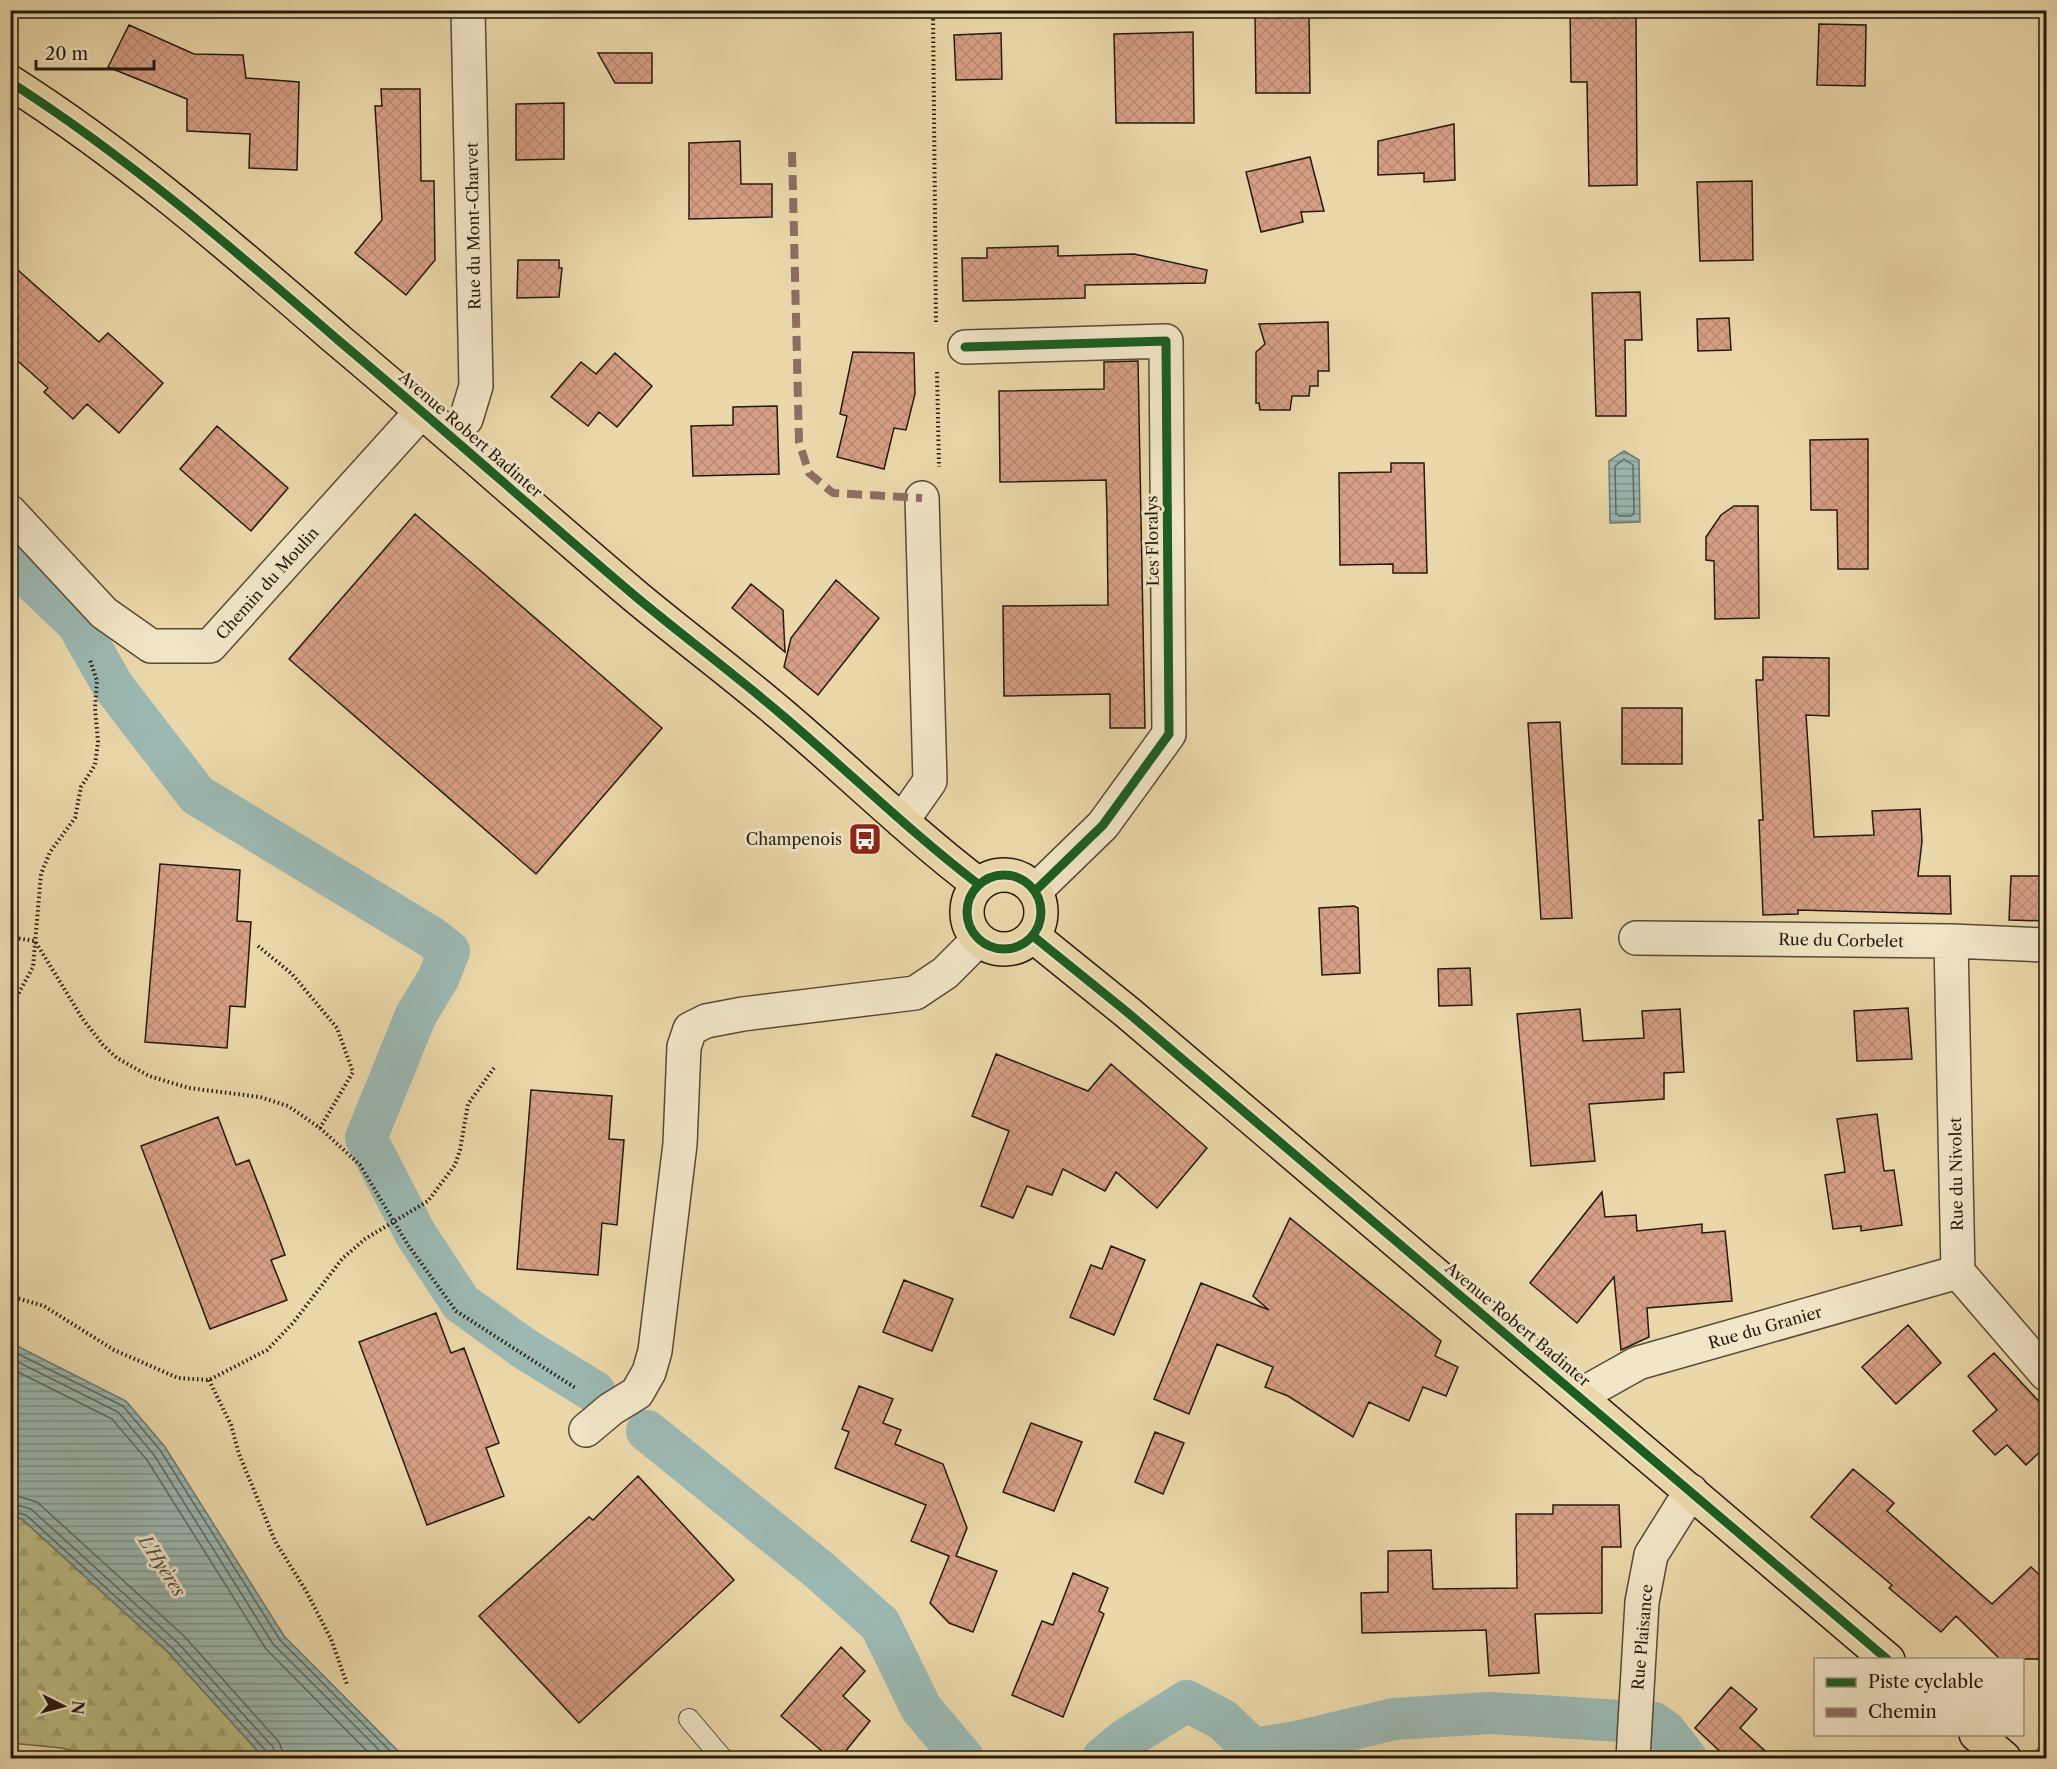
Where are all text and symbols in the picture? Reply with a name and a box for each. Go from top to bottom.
scale bar [36,33,154,71]
text: 20 m [45,43,89,65]
street label: Rue du Mont-Charvet [462,142,484,310]
street label: Avenue Robert Badinter [394,366,547,502]
street label: Les Floralys [1141,495,1163,587]
street label: Chemin du Moulin [211,523,323,643]
bus stop icon: Champenois [847,821,883,857]
place label: Champenois [746,829,842,849]
street label: Rue du Corbelet [1778,929,1904,951]
street label: Rue du Nivolet [1945,1117,1967,1231]
street label: Avenue Robert Badinter [1441,1257,1595,1391]
street label: Rue du Granier [1706,1301,1824,1353]
water label: L'Hyères [133,1529,190,1601]
street label: Rue Plaisance [1627,1583,1657,1691]
legend [1814,1658,2024,1736]
text: Piste cyclable [1868,1671,1984,1693]
north arrow [33,1676,93,1736]
text: N [67,1700,89,1716]
text: Chemin [1868,1701,1937,1723]

